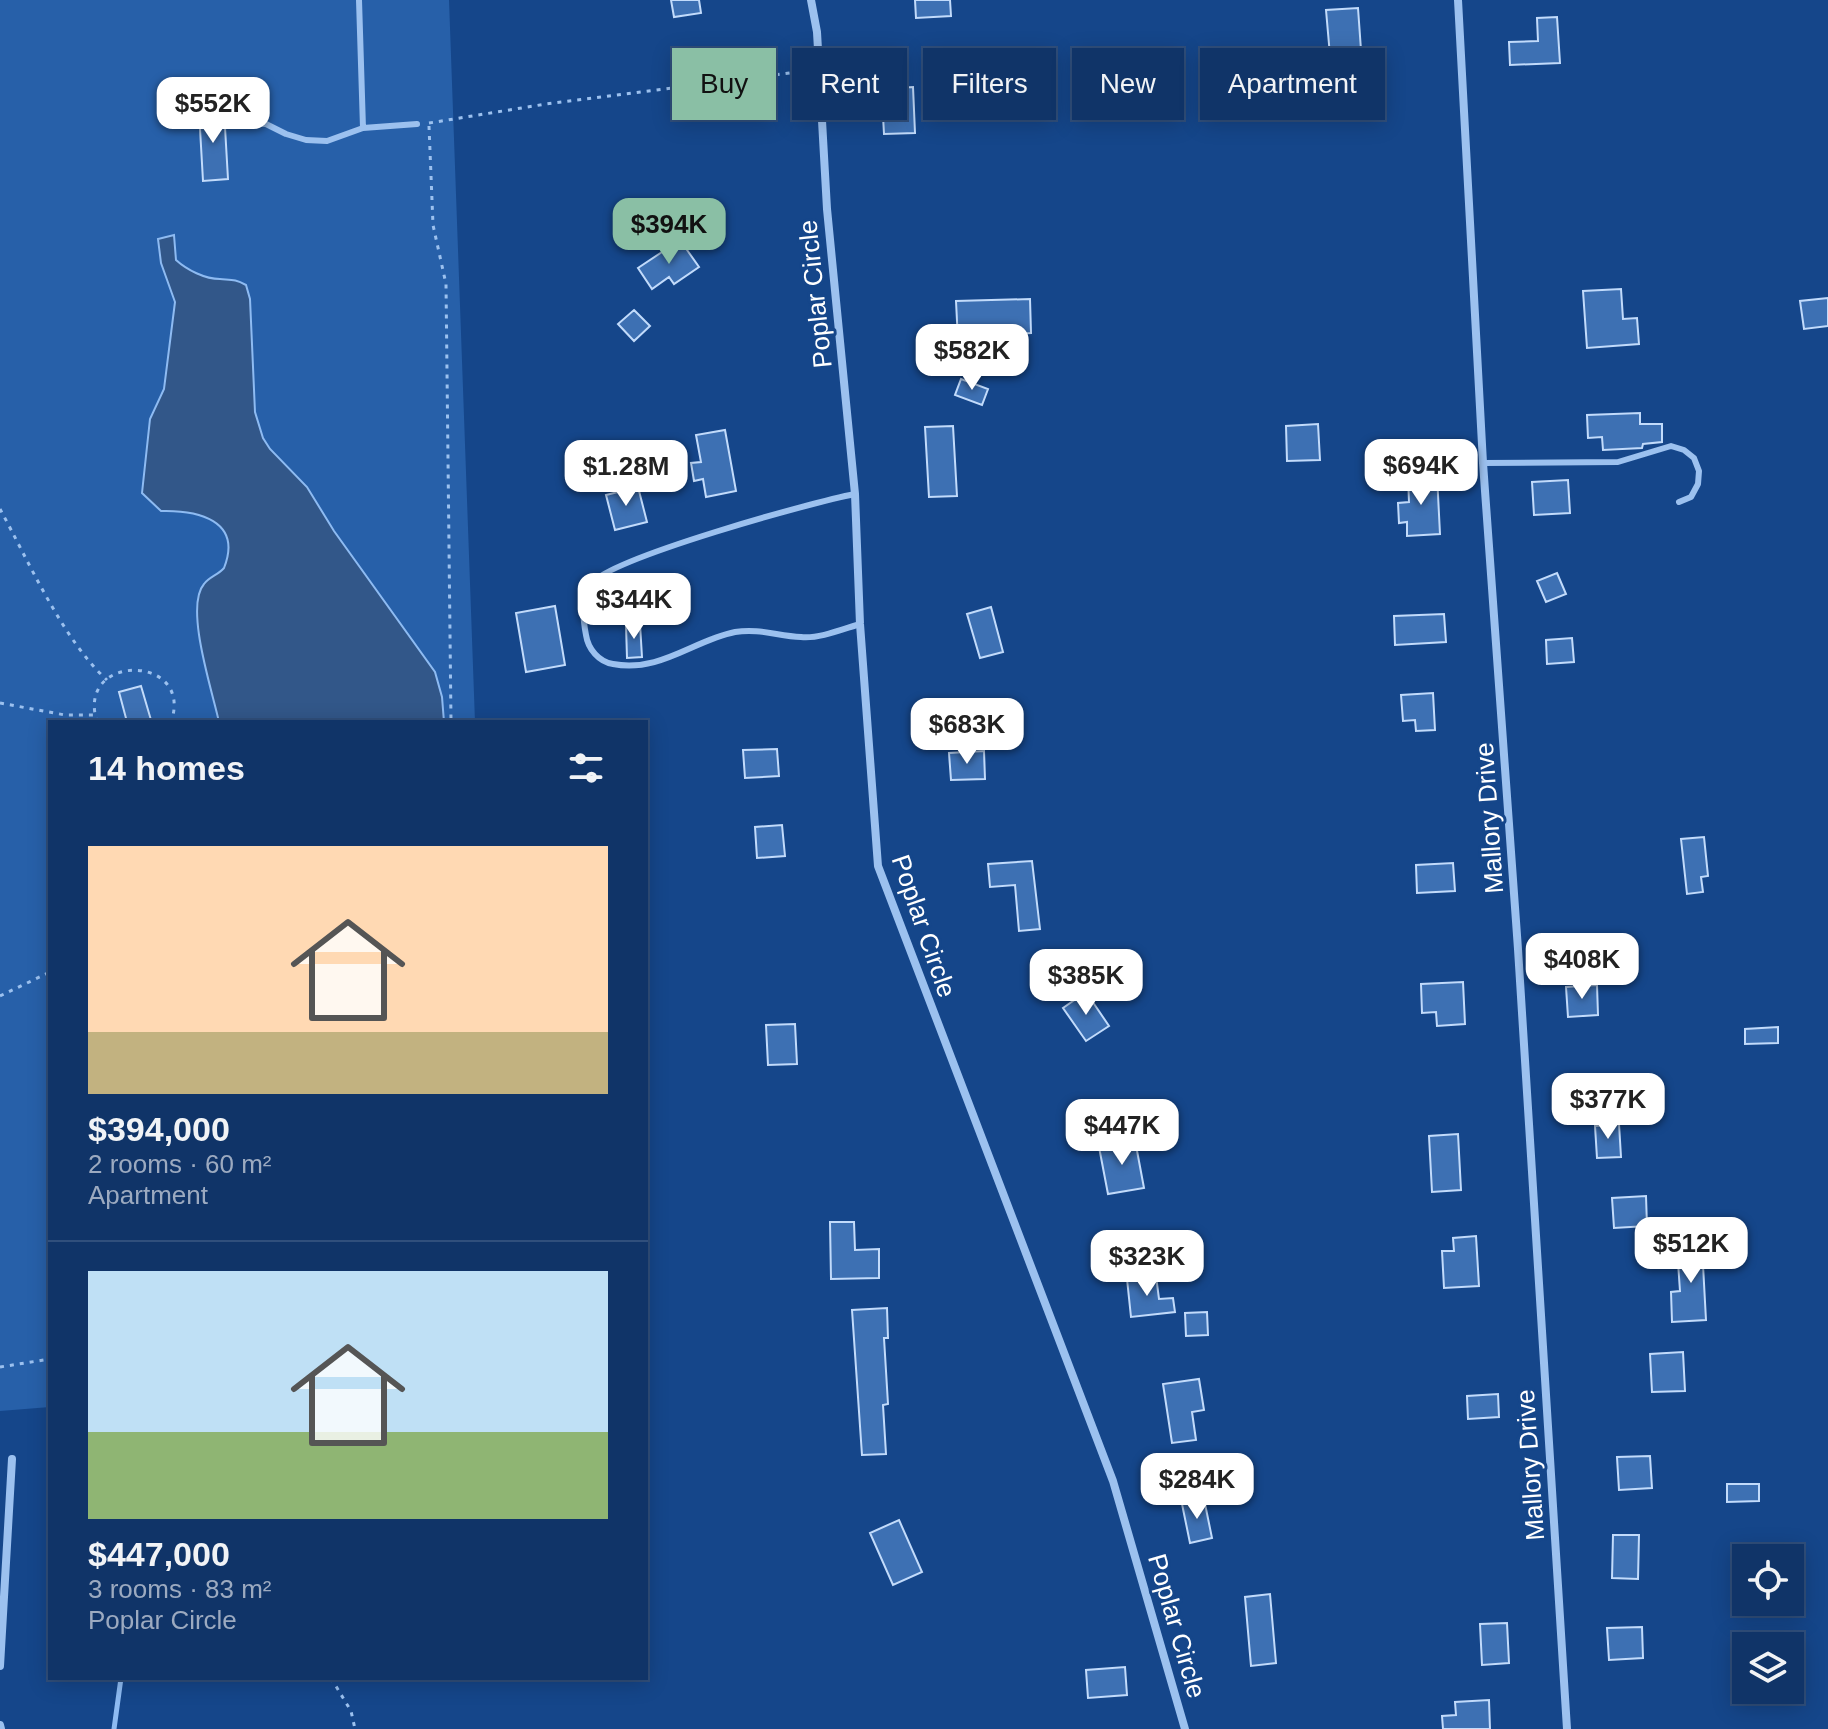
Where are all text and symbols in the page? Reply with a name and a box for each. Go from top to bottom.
chip: Buy [672,48,776,120]
chip: Rent [792,48,907,120]
chip: Filters [923,48,1056,120]
chip: New [1072,48,1184,120]
chip: Apartment [1200,48,1385,120]
pin: $552K [157,77,269,145]
text: $552K [175,88,251,118]
pin: $394K [613,198,725,266]
text: $394K [631,209,707,239]
street label: Poplar Circle [792,218,838,370]
pin: $582K [916,324,1028,392]
text: $582K [934,335,1010,365]
pin: $694K [1365,439,1477,507]
pin: $1.28M [561,440,691,508]
text: $694K [1383,450,1459,480]
text: $1.28M [583,451,669,481]
pin: $344K [578,573,690,641]
text: $344K [596,584,672,614]
pin: $683K [911,698,1023,766]
text: $683K [929,709,1005,739]
street label: Mallory Drive [1469,741,1509,895]
icon: filters [564,746,608,790]
text: 14 homes [88,749,245,787]
street label: Poplar Circle [886,851,962,1001]
icon: home [276,898,420,1042]
pin: $408K [1526,933,1638,1001]
text: $408K [1544,944,1620,974]
pin: $385K [1030,949,1142,1017]
text: $385K [1048,960,1124,990]
pin: $377K [1552,1073,1664,1141]
text: $377K [1570,1084,1646,1114]
pin: $447K [1066,1099,1178,1167]
text: $394,000 [88,1110,230,1148]
text: $447K [1084,1110,1160,1140]
text: 2 rooms · 60 m² [88,1149,272,1179]
text: Apartment [88,1180,208,1210]
pin: $512K [1635,1217,1747,1285]
text: $512K [1653,1228,1729,1258]
pin: $323K [1091,1230,1203,1298]
text: $323K [1109,1241,1185,1271]
icon: home [276,1323,420,1467]
street label: Mallory Drive [1510,1388,1550,1542]
pin: $284K [1141,1453,1253,1521]
text: $284K [1159,1464,1235,1494]
text: $447,000 [88,1535,230,1573]
map controls [1732,1544,1804,1704]
button: locate [1732,1544,1804,1616]
street label: Poplar Circle [1142,1550,1212,1702]
text: 3 rooms · 83 m² [88,1574,272,1604]
text: Poplar Circle [88,1605,237,1635]
button: layers [1732,1632,1804,1704]

